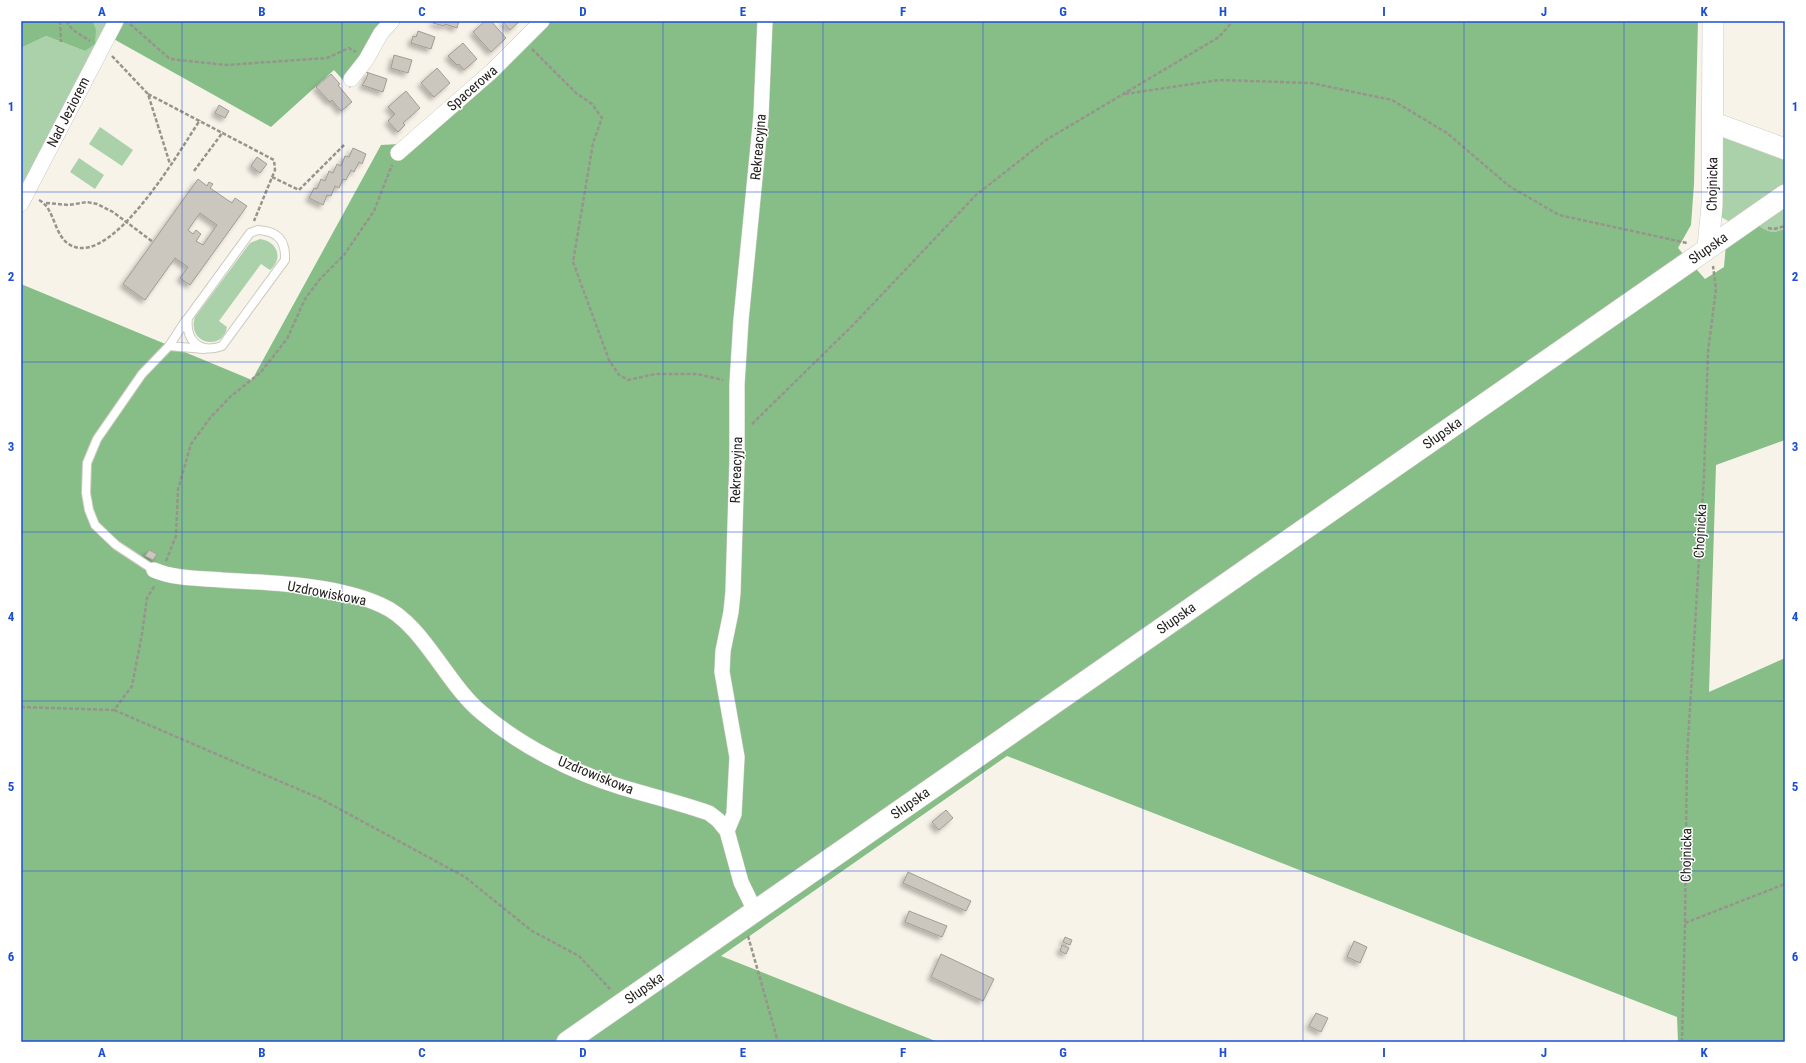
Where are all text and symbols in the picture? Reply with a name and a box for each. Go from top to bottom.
text: A [98,4,106,19]
text: B [258,4,266,19]
text: C [418,4,426,19]
text: D [579,4,587,19]
text: E [740,4,747,19]
text: F [900,4,906,19]
text: G [1059,4,1067,19]
text: H [1219,4,1227,19]
text: I [1382,4,1386,19]
text: J [1541,4,1547,19]
text: K [1700,4,1708,19]
street label: Spacerowa [444,62,500,114]
street label: Nad Jeziorem [44,74,92,150]
text: 1 [8,99,14,114]
text: 1 [1792,99,1798,114]
street label: Rekreacyjna [747,113,769,181]
street label: Chojnicka [1704,157,1720,211]
street label: Słupska [1685,229,1731,267]
text: 2 [8,269,15,284]
text: 2 [1792,269,1799,284]
street label: Słupska [1419,414,1465,452]
street label: Rekreacyjna [727,436,745,504]
text: 3 [8,439,14,454]
text: 3 [1792,439,1798,454]
street label: Chojnicka [1691,503,1709,559]
street label: Uzdrowiskowa [286,578,368,608]
street label: Słupska [1153,599,1199,637]
text: 4 [8,609,15,624]
text: 4 [1792,609,1799,624]
street label: Uzdrowiskowa [556,753,636,797]
text: 5 [8,779,15,794]
text: 5 [1792,779,1799,794]
street label: Słupska [887,784,933,822]
street label: Chojnicka [1678,828,1694,882]
text: 6 [8,949,15,964]
text: 6 [1792,949,1799,964]
street label: Słupska [621,969,667,1007]
text: A [98,1045,106,1060]
text: B [258,1045,266,1060]
text: C [418,1045,426,1060]
text: D [579,1045,587,1060]
text: E [740,1045,747,1060]
text: F [900,1045,906,1060]
text: G [1059,1045,1067,1060]
text: H [1219,1045,1227,1060]
text: I [1382,1045,1386,1060]
text: J [1541,1045,1547,1060]
text: K [1700,1045,1708,1060]

